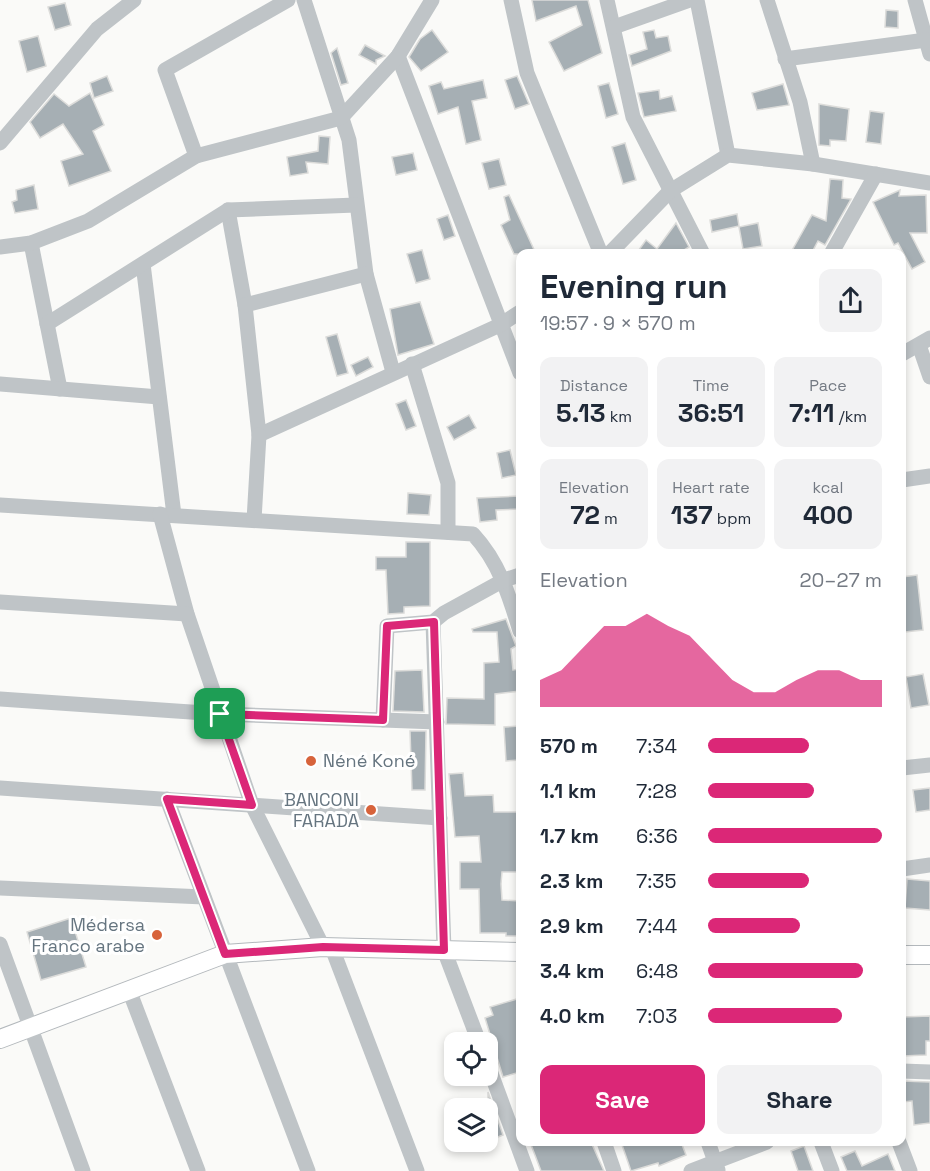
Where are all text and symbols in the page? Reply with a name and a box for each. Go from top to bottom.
text: Evening run [540,266,728,308]
button: share [819,269,882,332]
text: 19:57 · 9 × 570 m [540,310,696,336]
text: Distance [560,375,628,396]
text: Time [693,375,729,396]
text: Pace [809,375,847,396]
text: 5.13 [556,396,606,430]
text: 36:51 [678,396,744,430]
text: 7:11 [789,396,835,430]
text: km [606,406,632,427]
text: /km [835,406,867,427]
text: Elevation [559,477,629,498]
text: Heart rate [672,477,750,498]
text: kcal [813,477,843,498]
text: 72 [570,498,600,532]
text: 137 [671,498,713,532]
text: 400 [803,498,853,532]
text: m [600,508,618,529]
text: bpm [713,508,751,529]
text: Elevation [540,567,628,593]
text: 20–27 m [799,567,882,593]
pin [194,688,245,739]
icon: arrive [203,697,236,730]
text: 570 m [540,733,598,759]
text: 7:34 [636,733,677,759]
place label: Néné Koné [323,749,415,772]
marker: Néné Koné [304,754,318,768]
text: 1.1 km [540,778,596,804]
text: 7:28 [636,778,677,804]
place label: BANCONI FARADA [284,788,359,832]
marker: BANCONI FARADA [364,803,378,817]
text: 1.7 km [540,823,599,849]
text: 6:36 [636,823,678,849]
text: 2.3 km [540,868,603,894]
text: 7:35 [636,868,676,894]
place label: Médersa Franco arabe [31,913,145,957]
text: 2.9 km [540,913,604,939]
text: 7:44 [636,913,677,939]
marker: Médersa Franco arabe [150,928,164,942]
text: 3.4 km [540,958,604,984]
text: 6:48 [636,958,678,984]
text: 4.0 km [540,1003,605,1029]
text: 7:03 [636,1003,677,1029]
map controls [444,1032,498,1152]
button: locate [444,1032,498,1086]
button: Save [540,1065,705,1134]
button: Share [717,1065,882,1134]
button: layers [444,1098,498,1152]

